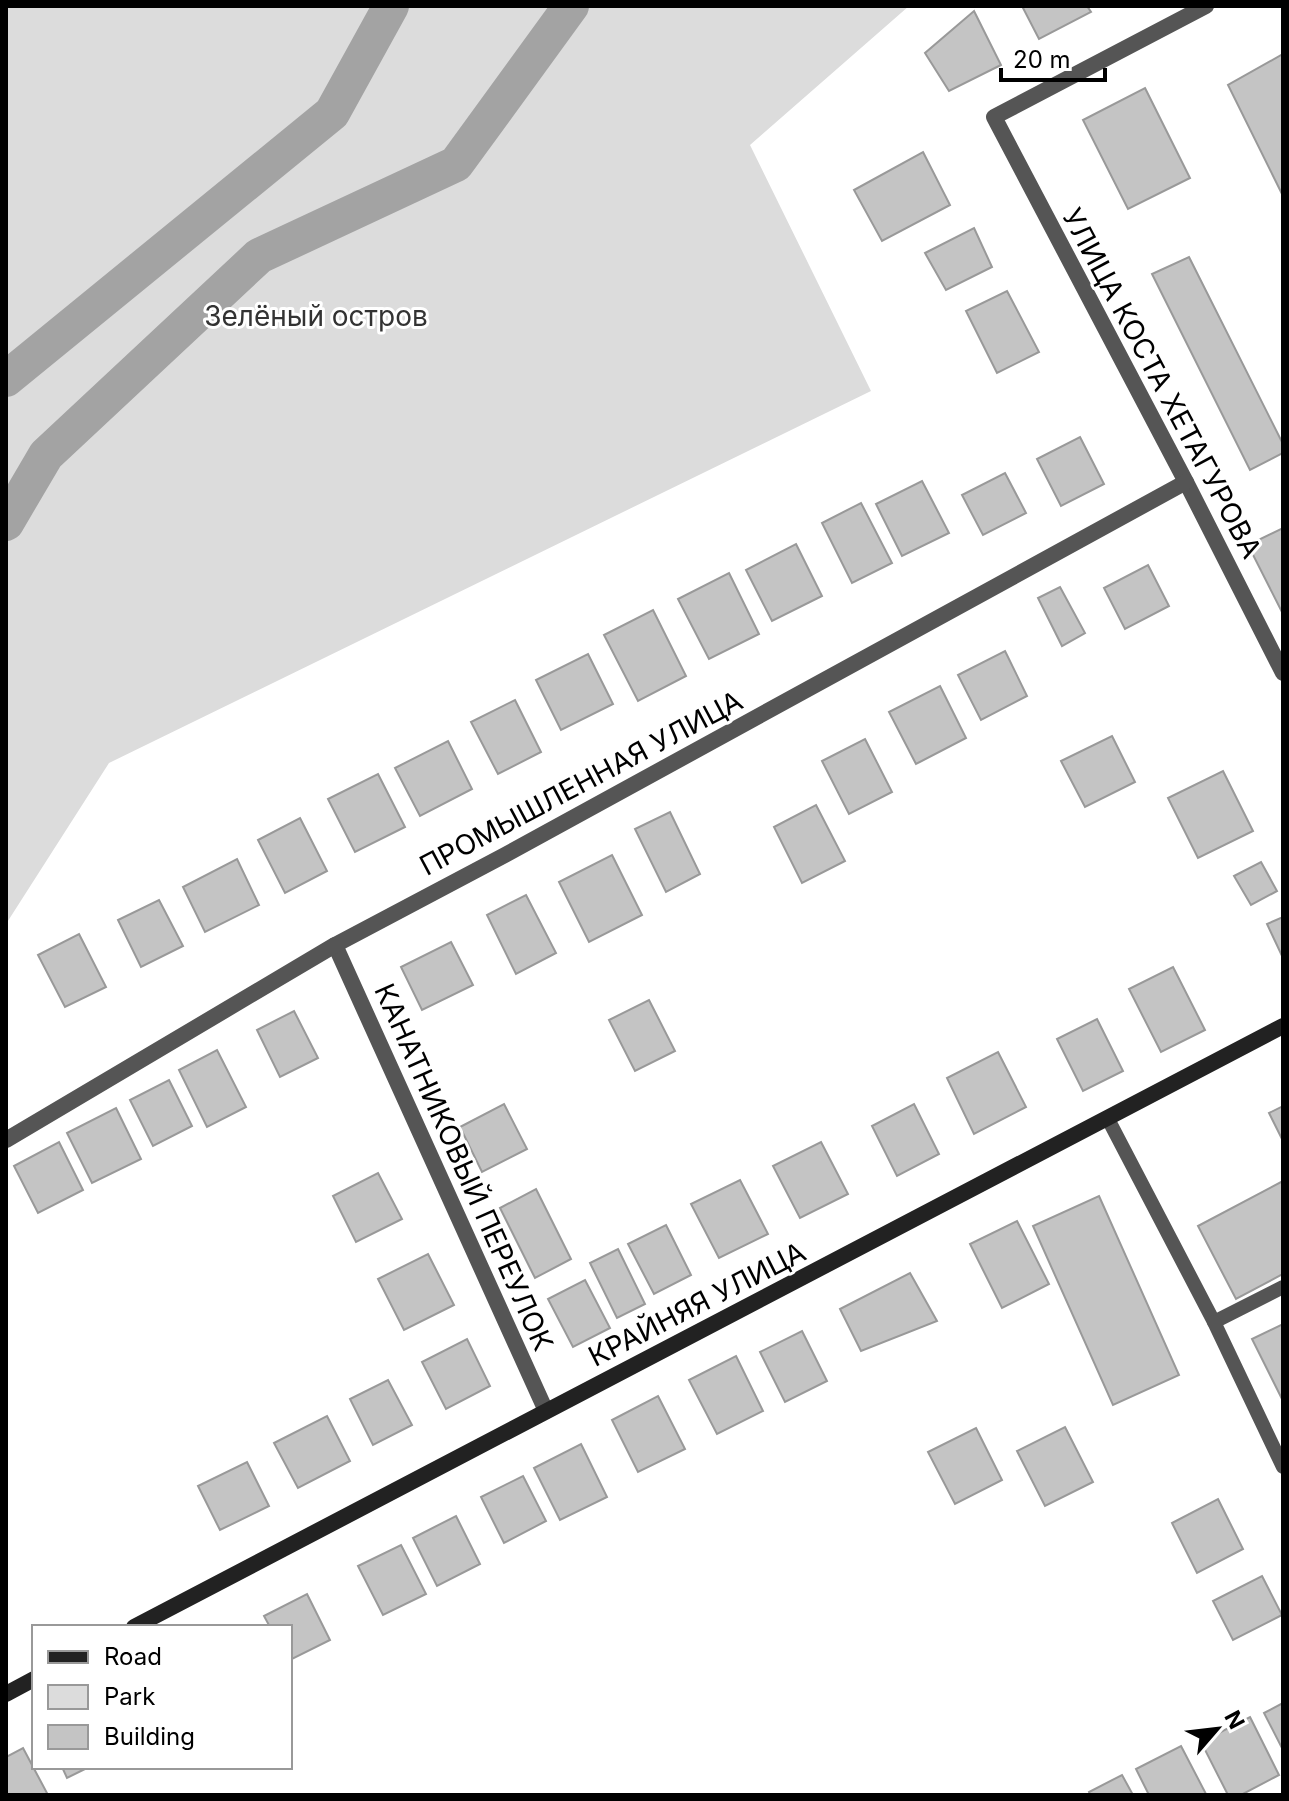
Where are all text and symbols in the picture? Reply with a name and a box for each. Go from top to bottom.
scale bar [1001,32,1105,82]
text: 20 m [1013,45,1071,74]
street label: УЛИЦА КОСТА ХЕТАГУРОВА [1055,202,1269,564]
park label: Зелёный остров [204,299,428,333]
street label: ПРОМЫШЛЕННАЯ УЛИЦА [414,683,748,883]
street label: КАНАТНИКОВЫЙ ПЕРЕУЛОК [367,978,562,1356]
street label: КРАЙНЯЯ УЛИЦА [582,1234,811,1373]
legend [32,1625,292,1769]
text: Road [104,1642,162,1671]
text: Park [104,1682,155,1711]
north arrow [1177,1689,1257,1769]
text: N [1219,1706,1250,1733]
text: Building [104,1722,195,1751]

